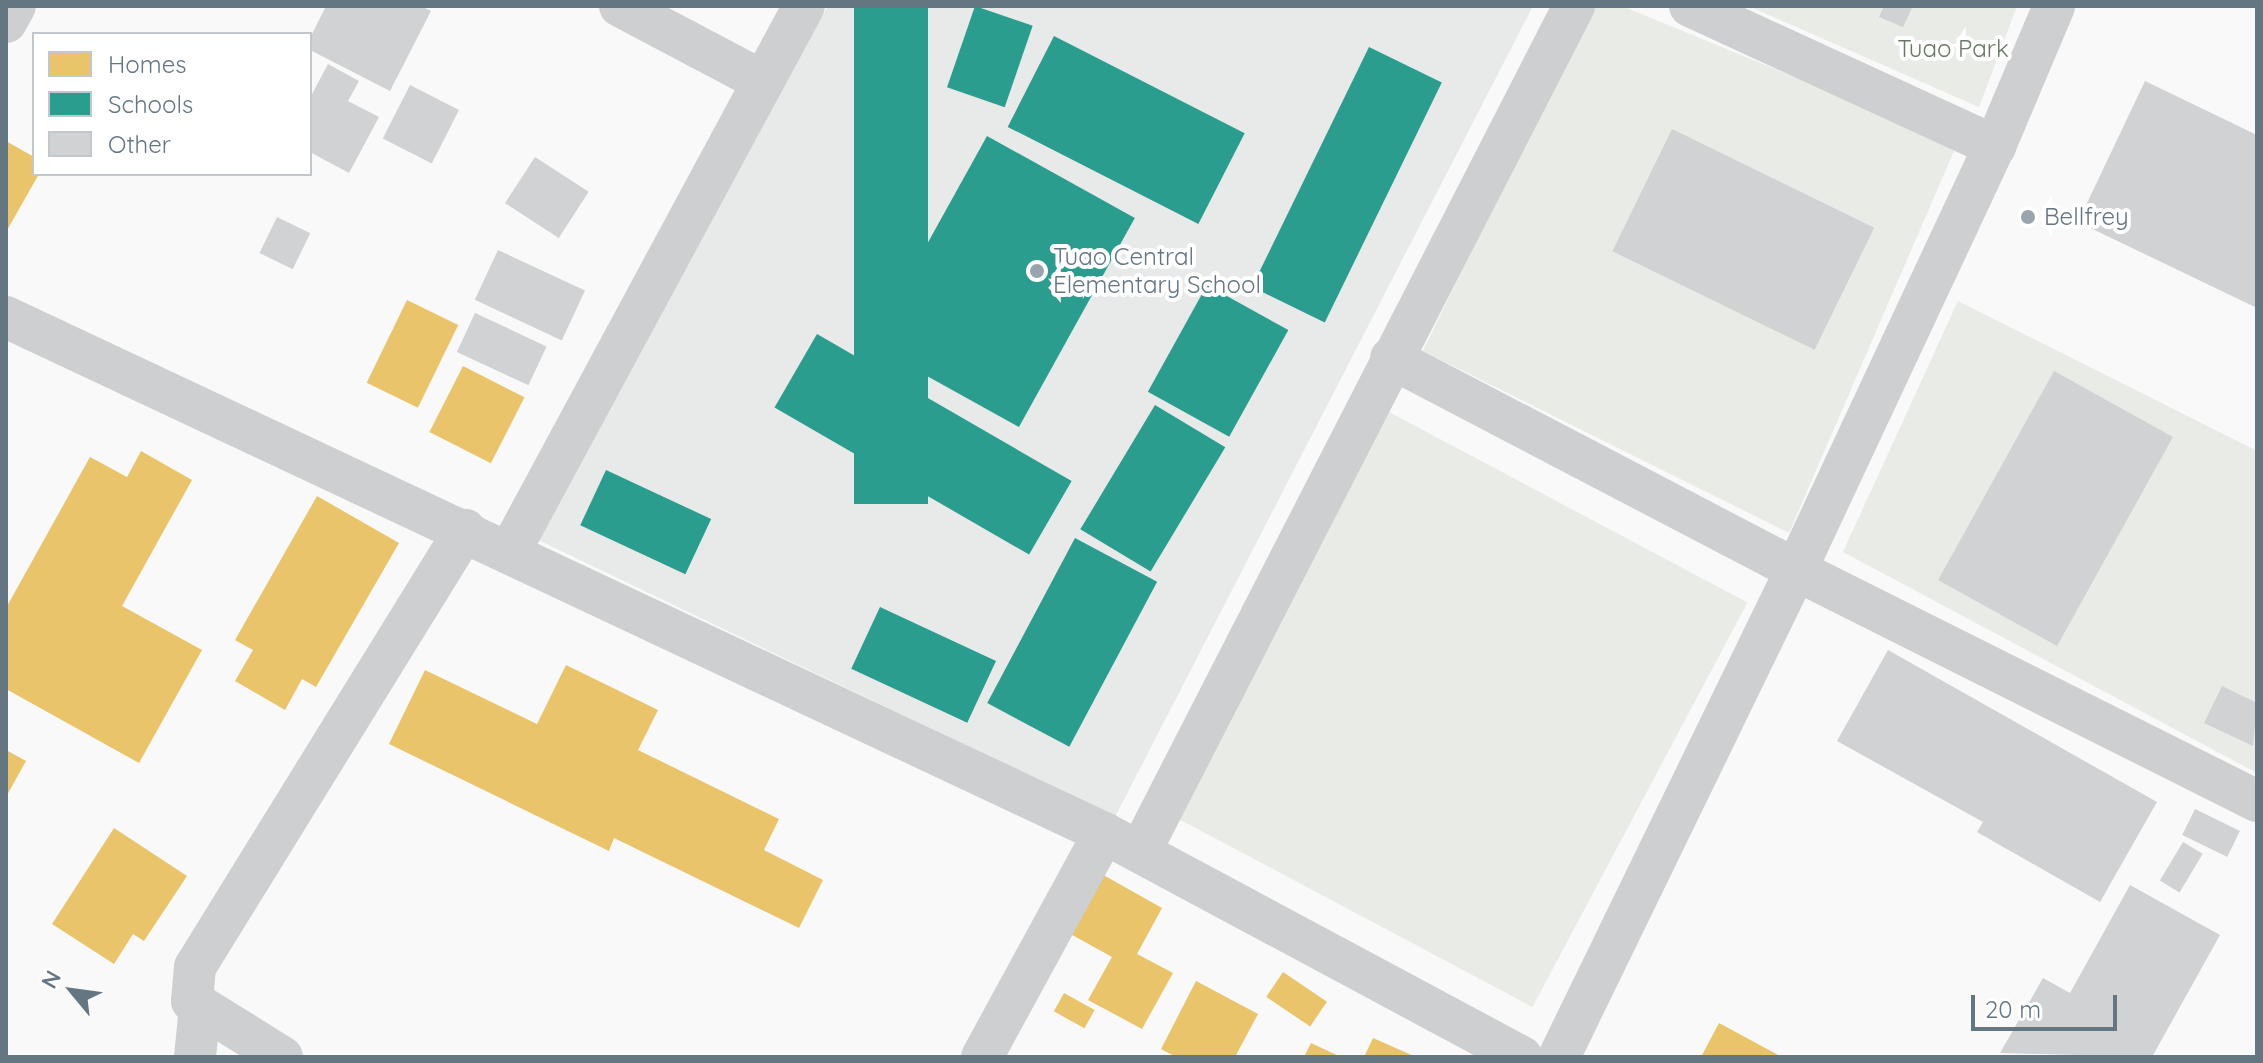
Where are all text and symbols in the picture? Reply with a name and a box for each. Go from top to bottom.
legend [32,32,312,176]
park label: Tuao Park [1897,35,2009,63]
text: Homes [108,49,186,79]
text: Schools [108,89,193,119]
text: Other [108,129,171,159]
place label: Bellfrey [2044,203,2129,231]
marker: Bellfrey [2019,208,2037,226]
place label: Tuao Central Elementary School [1053,243,1261,299]
marker: Tuao Central Elementary School [1028,262,1046,280]
north arrow [32,951,112,1031]
text: N [35,966,67,993]
scale bar [1975,979,2121,1029]
text: 20 m [1985,994,2041,1024]

